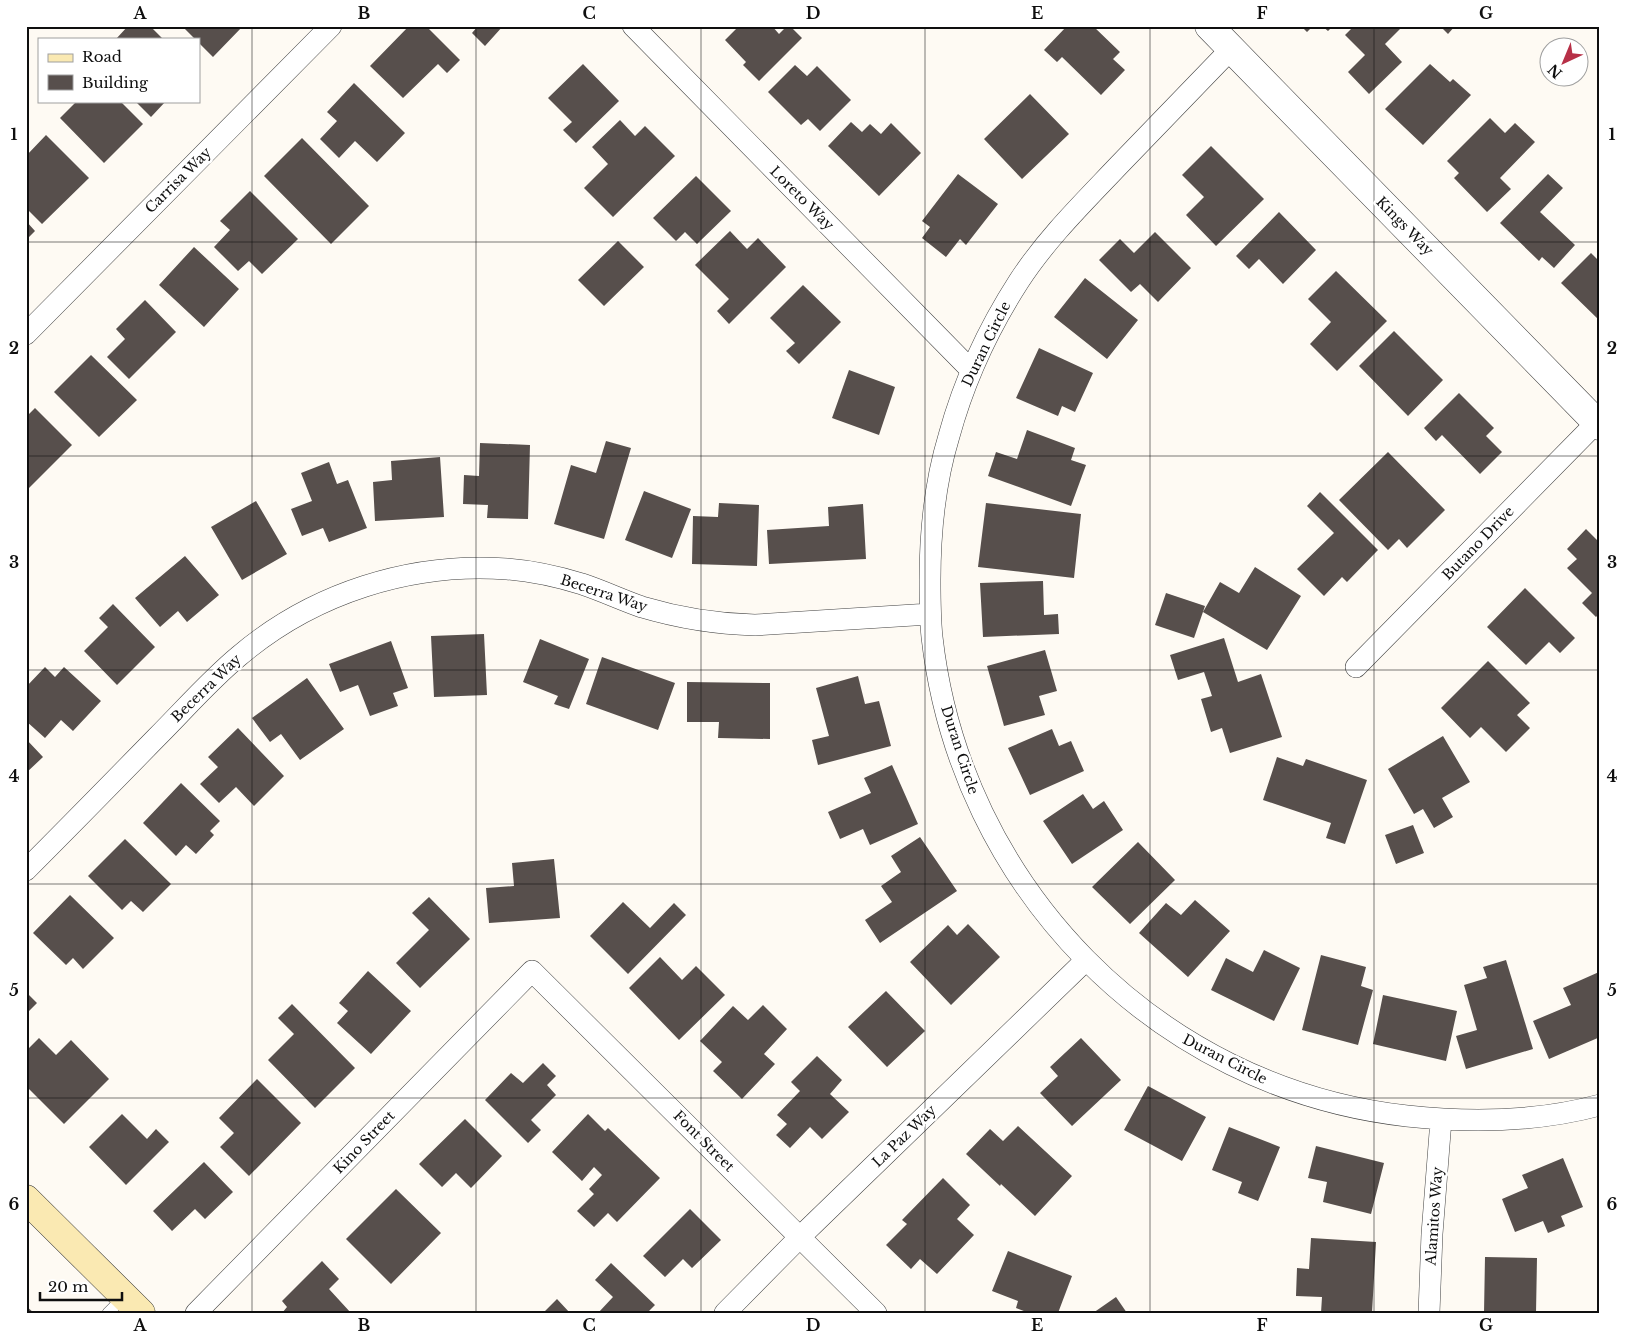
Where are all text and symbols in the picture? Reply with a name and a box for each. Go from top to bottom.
text: A [133,3,148,23]
text: B [358,3,371,23]
text: C [582,3,596,23]
text: D [806,3,820,23]
text: E [1031,3,1043,23]
text: F [1256,3,1268,23]
text: G [1479,3,1493,23]
legend [38,38,200,102]
north arrow [1538,38,1588,88]
text: Road [82,47,122,66]
text: N [1544,60,1566,82]
text: Building [82,73,149,92]
text: 1 [11,124,18,144]
text: 1 [1609,124,1616,144]
street label: Carrisa Way [141,143,215,217]
street label: Loreto Way [766,162,838,234]
street label: Kings Way [1372,193,1438,259]
street label: Duran Circle [958,298,1014,390]
text: 2 [9,338,19,358]
text: 2 [1607,338,1617,358]
street label: Butano Drive [1438,502,1518,584]
text: 3 [9,552,19,572]
text: 3 [1607,552,1617,572]
street label: Becerra Way [558,570,650,616]
street label: Becerra Way [167,650,245,726]
street label: Duran Circle [937,703,983,797]
text: 4 [9,766,19,786]
text: 4 [1607,766,1617,786]
text: 5 [9,980,19,1000]
text: 5 [1607,980,1617,1000]
street label: Duran Circle [1180,1030,1270,1088]
street label: La Paz Way [868,1101,940,1171]
street label: Kino Street [330,1106,399,1177]
street label: Font Street [670,1107,739,1176]
street label: Alamitos Way [1422,1166,1446,1267]
text: 6 [9,1194,20,1214]
text: 6 [1607,1194,1618,1214]
scale bar [40,1269,122,1301]
text: 20 m [48,1277,88,1296]
text: A [133,1315,148,1335]
text: B [358,1315,371,1335]
text: C [582,1315,596,1335]
text: D [806,1315,820,1335]
text: E [1031,1315,1043,1335]
text: F [1256,1315,1268,1335]
text: G [1479,1315,1493,1335]

